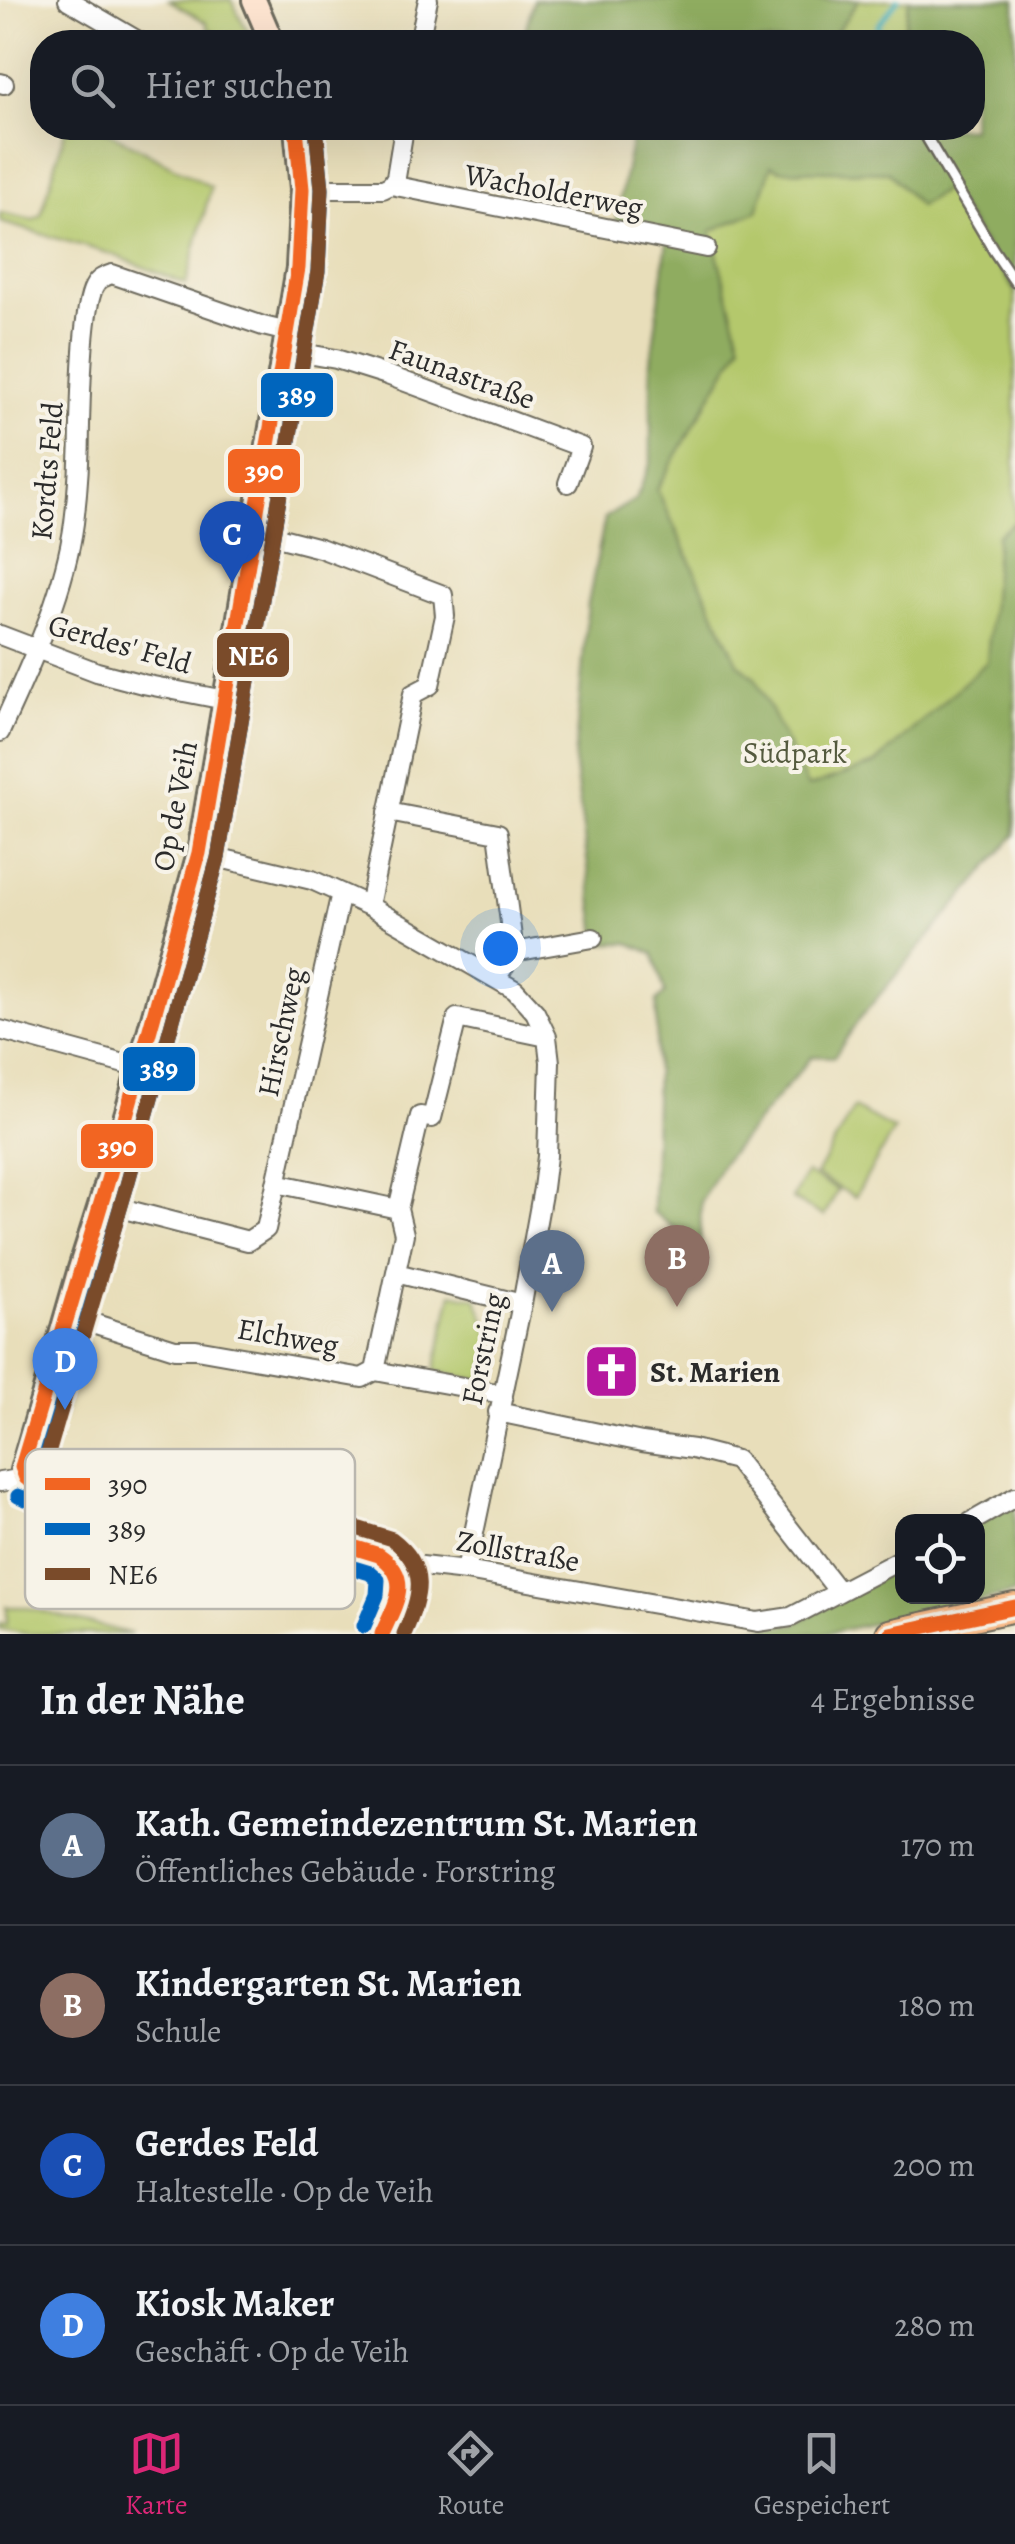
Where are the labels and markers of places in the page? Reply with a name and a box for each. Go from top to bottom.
pin: C [200,500,264,583]
pin: B [644,1224,710,1307]
pin: A [520,1230,584,1312]
pin: D [32,1328,98,1410]
church icon: St. Marien [581,1342,641,1402]
place label: St. Marien [650,1352,780,1392]

